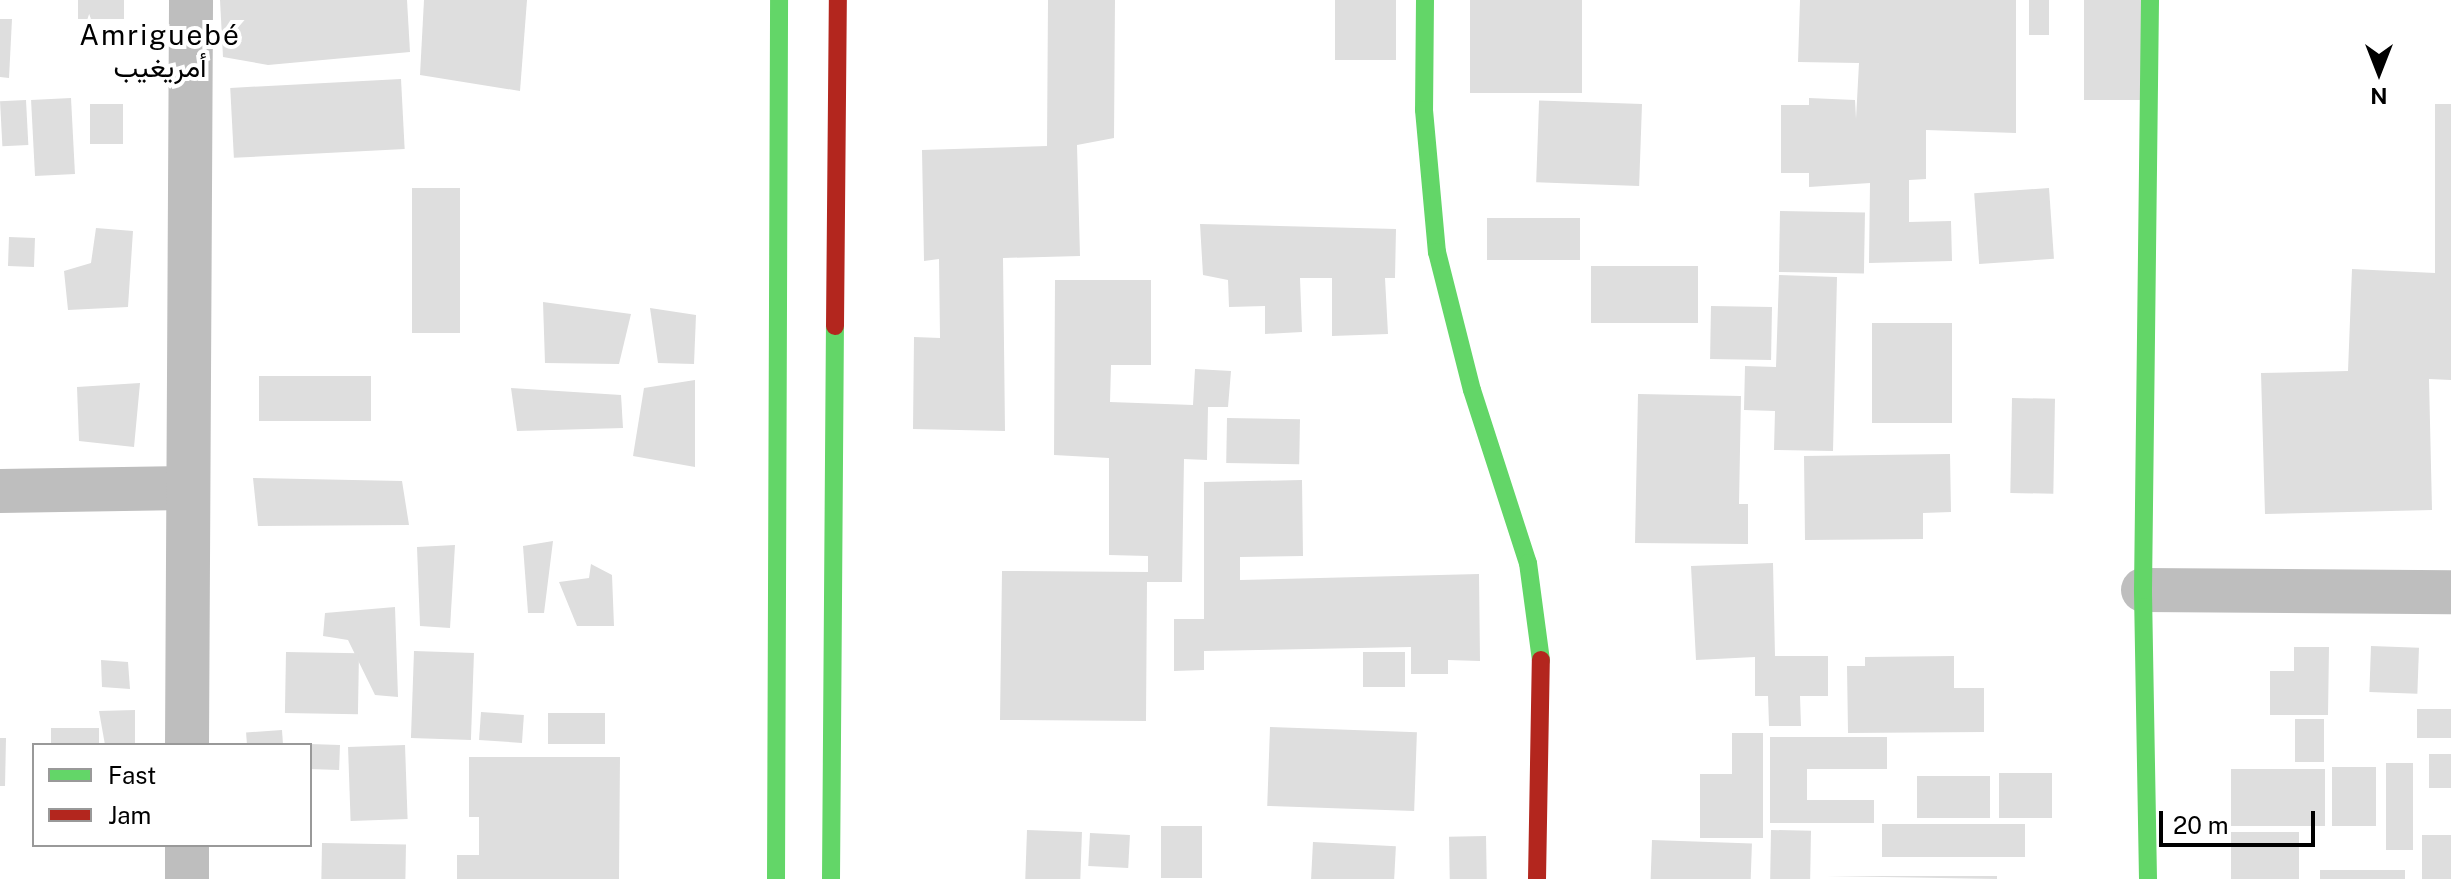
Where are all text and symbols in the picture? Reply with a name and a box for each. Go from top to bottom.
district label: Amriguebé أمريغيب [79,18,241,84]
north arrow [2339,32,2419,112]
text: N [2370,83,2388,109]
legend [32,743,312,847]
text: Fast [108,761,156,789]
scale bar [2163,795,2319,845]
text: Jam [108,801,151,829]
text: 20 m [2173,811,2229,839]

